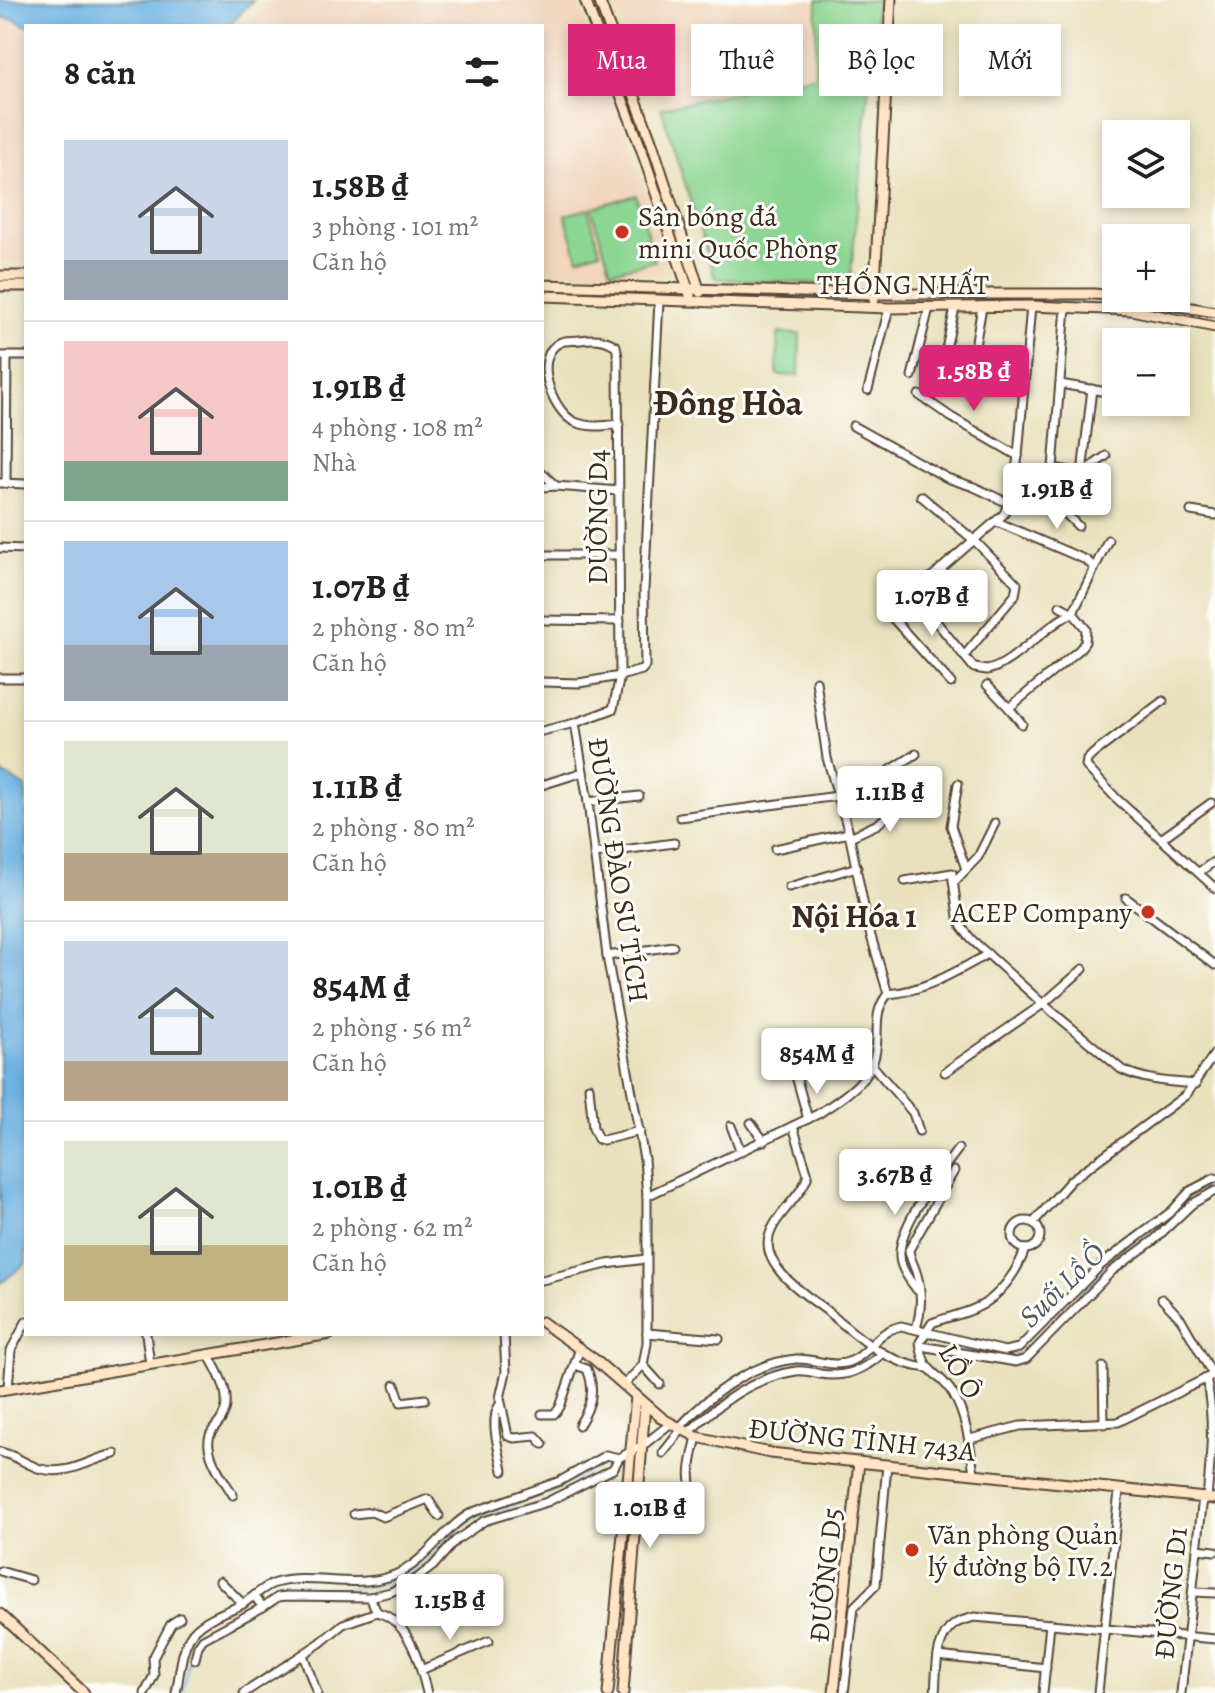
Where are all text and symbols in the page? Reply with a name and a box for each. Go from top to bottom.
chip: Mua [568,24,675,96]
chip: Thuê [691,24,803,96]
chip: Bộ lọc [819,24,943,96]
chip: Mới [959,24,1061,96]
text: 8 căn [64,49,136,96]
icon: filters [460,50,504,94]
map controls [1102,120,1190,416]
button: layers [1102,120,1190,208]
text: 1.58B ₫ [312,162,409,209]
icon: home [128,172,224,268]
place label: Sân bóng đá mini Quốc Phòng [638,198,838,268]
text: 3 phòng · 101 m² [312,209,478,244]
marker: Sân bóng đá mini Quốc Phòng [613,223,631,241]
button: + [1102,224,1190,312]
text: Căn hộ [312,244,387,279]
street label: THỐNG NHẤT [817,266,989,304]
button: − [1102,328,1190,416]
pin: 1.58B ₫ [900,345,1048,413]
text: 1.58B ₫ [937,353,1011,388]
text: 1.91B ₫ [312,363,406,410]
icon: home [128,373,224,469]
district label: Đông Hòa [653,378,804,427]
text: 4 phòng · 108 m² [312,410,483,445]
text: Nhà [312,445,357,480]
street label: DƯỜNG D4 [579,449,617,585]
pin: 1.91B ₫ [983,463,1131,531]
text: 1.91B ₫ [1021,471,1093,506]
text: 1.07B ₫ [312,563,410,610]
pin: 1.07B ₫ [858,570,1006,638]
icon: home [128,573,224,669]
text: 1.07B ₫ [895,578,969,613]
text: 2 phòng · 80 m² [312,610,475,645]
text: Căn hộ [312,645,387,680]
street label: ĐƯỜNG ĐÀO SƯ TÍCH [578,735,658,1005]
text: 1.11B ₫ [312,763,402,810]
pin: 1.11B ₫ [816,766,964,834]
icon: home [128,773,224,869]
text: 1.11B ₫ [855,774,925,809]
text: 2 phòng · 80 m² [312,810,475,845]
text: Căn hộ [312,845,387,880]
district label: Nội Hóa 1 [791,894,917,938]
place label: ACEP Company [951,894,1133,932]
marker: ACEP Company [1139,903,1157,921]
text: 854M ₫ [312,963,411,1010]
icon: home [128,973,224,1069]
text: 2 phòng · 56 m² [312,1010,471,1045]
pin: 854M ₫ [752,1028,882,1096]
text: 854M ₫ [779,1036,855,1071]
text: Căn hộ [312,1045,387,1080]
pin: 3.67B ₫ [821,1149,969,1217]
text: 3.67B ₫ [857,1157,933,1192]
text: 1.01B ₫ [312,1163,407,1210]
icon: home [128,1173,224,1269]
text: 2 phòng · 62 m² [312,1210,472,1245]
water label: Suối Lồ Ồ [1010,1234,1114,1336]
text: Căn hộ [312,1245,387,1280]
street label: LỒ Ô [929,1337,991,1406]
street label: ĐƯỜNG TỈNH 743A [747,1409,978,1471]
pin: 1.01B ₫ [576,1482,724,1550]
text: 1.01B ₫ [614,1490,686,1525]
street label: ĐƯỜNG D5 [800,1506,852,1644]
place label: Văn phòng Quản lý đường bộ IV.2 [927,1516,1118,1586]
street label: ĐƯỜNG D1 [1145,1525,1197,1661]
marker: Văn phòng Quản lý đường bộ IV.2 [903,1541,921,1559]
pin: 1.15B ₫ [376,1574,524,1642]
text: 1.15B ₫ [415,1582,485,1617]

